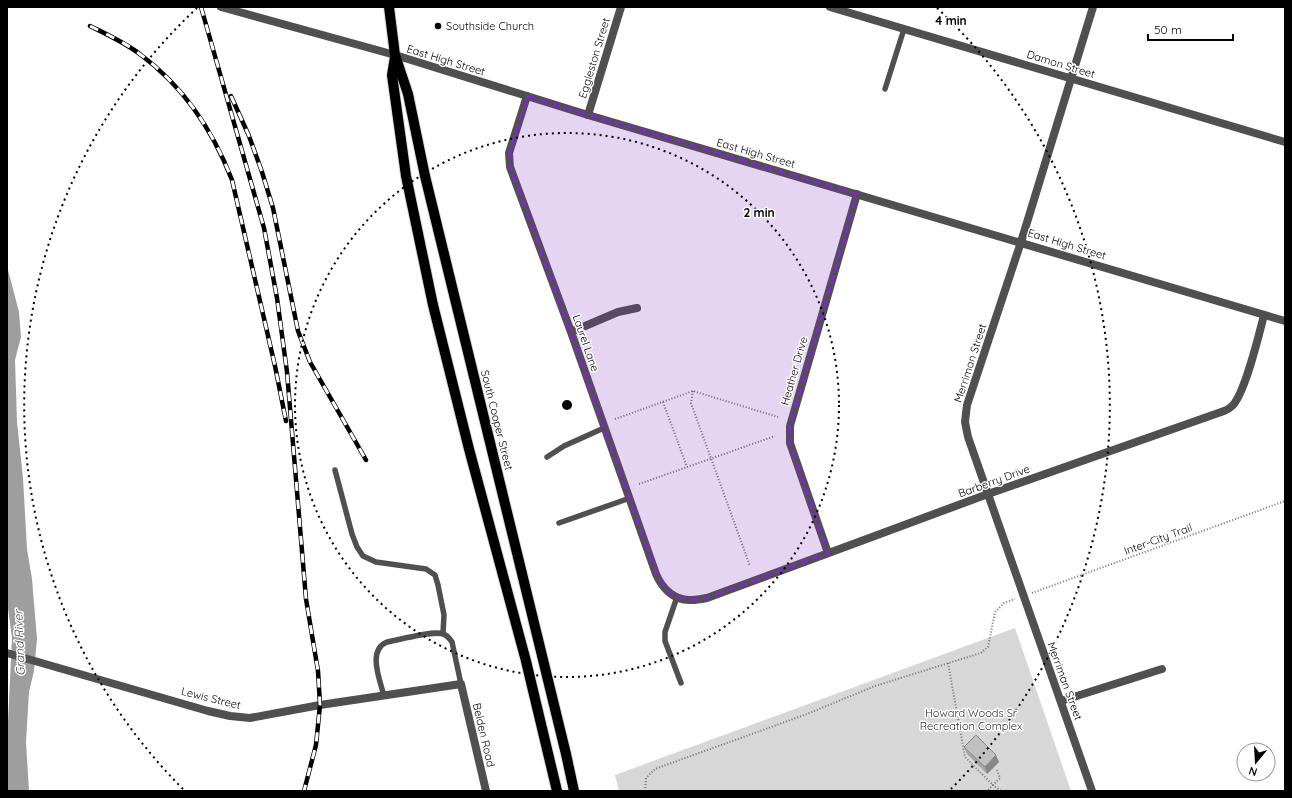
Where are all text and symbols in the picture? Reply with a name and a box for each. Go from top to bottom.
text: 4 min [935,13,967,28]
street label: Eggleston Street [575,16,613,100]
scale bar [1148,16,1233,42]
place label: Southside Church [446,19,534,33]
marker: Southside Church [433,21,443,31]
text: 50 m [1154,22,1182,37]
street label: East High Street [405,41,487,79]
street label: Damon Street [1025,47,1097,81]
street label: East High Street [715,135,797,171]
text: 2 min [743,205,775,220]
street label: East High Street [1026,225,1108,263]
street label: Laurel Lane [570,313,602,373]
street label: Merriman Street [951,321,989,404]
street label: Heather Drive [778,335,810,407]
street label: South Cooper Street [478,368,516,472]
centre of rings [560,398,574,412]
street label: Barberry Drive [956,462,1032,500]
street label: Inter-City Trail [1122,520,1194,558]
water label: Grand River [10,608,28,676]
street label: Merriman Street [1044,640,1086,722]
street label: Lewis Street [180,684,243,712]
street label: Belden Road [470,702,498,768]
park label: Howard Woods Sr Recreation Complex [920,706,1022,733]
north arrow [1236,742,1276,782]
text: N [1247,764,1259,779]

